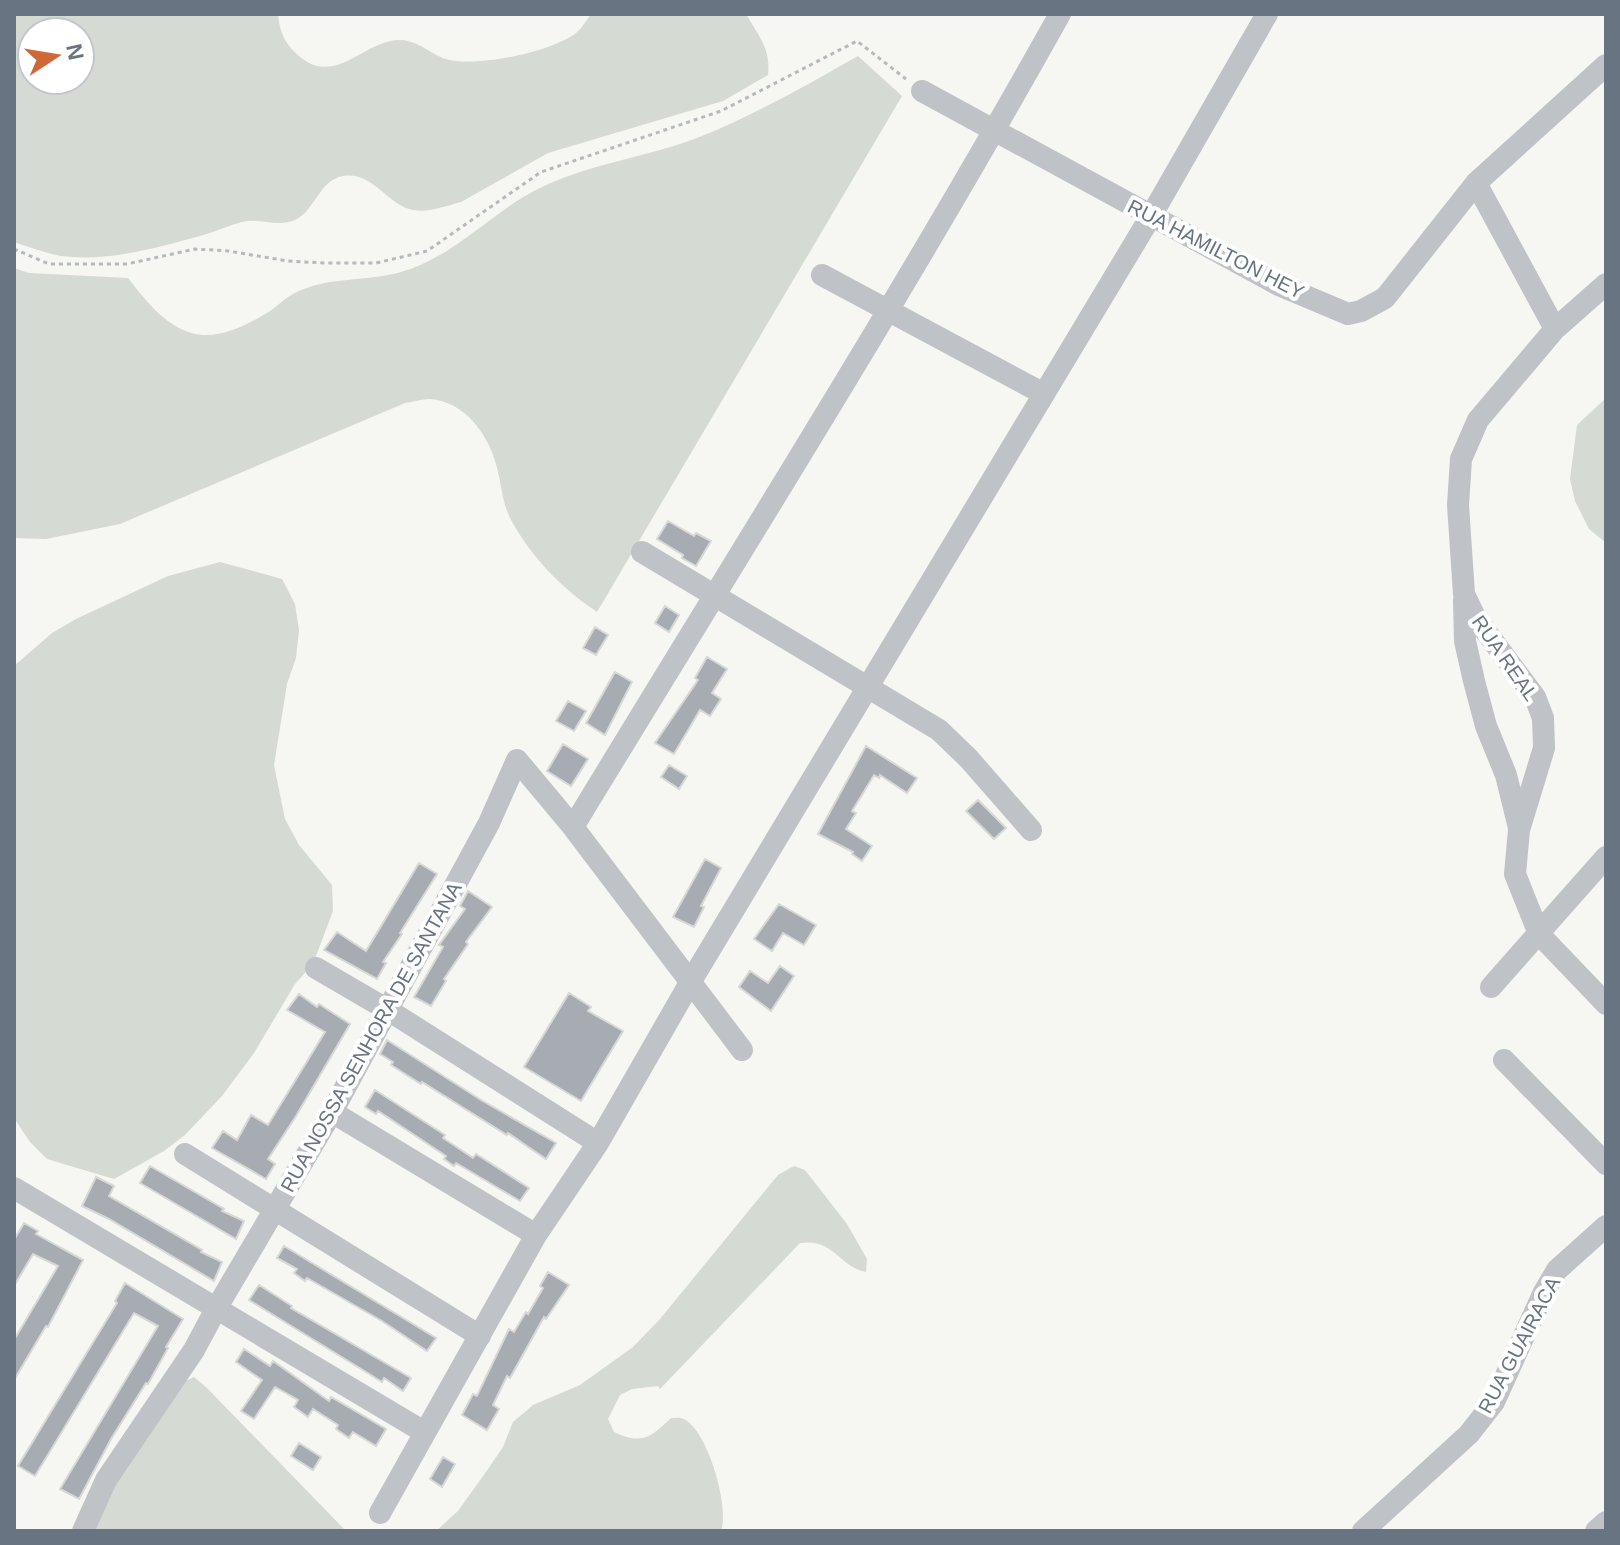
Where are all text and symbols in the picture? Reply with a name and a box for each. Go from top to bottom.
north arrow [16,16,96,96]
text: N [61,42,89,62]
street label: RUA HAMILTON HEY [1124,195,1308,303]
street label: RUA REAL [1468,611,1542,705]
street label: RUA NOSSA SENHORA DE SANTANA [276,878,466,1196]
street label: RUA GUAIRACA [1474,1273,1564,1417]

